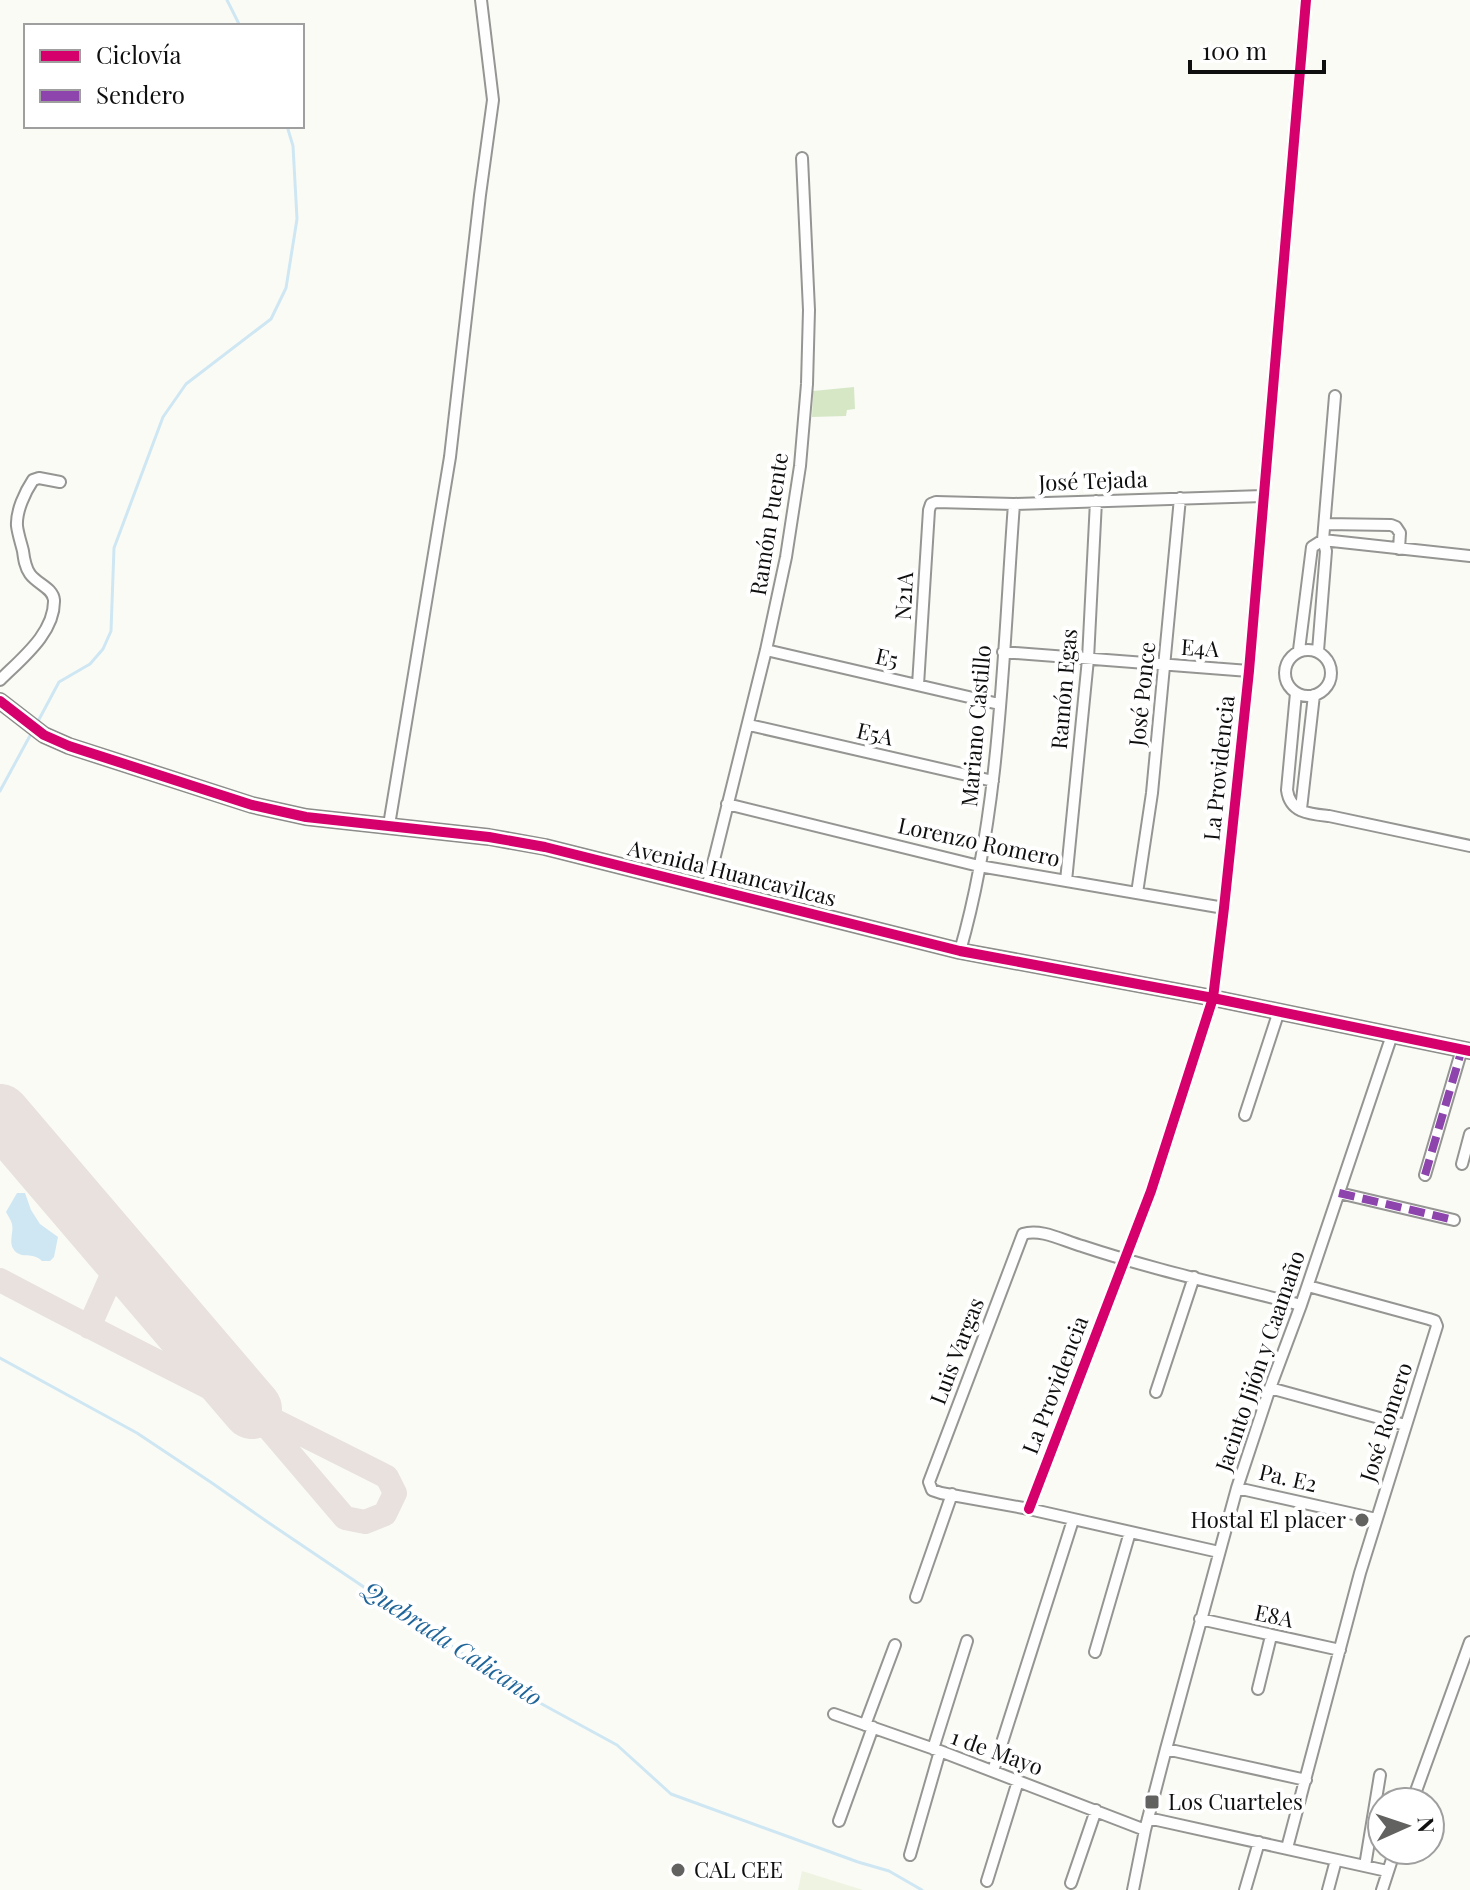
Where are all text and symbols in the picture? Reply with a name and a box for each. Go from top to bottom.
legend [24,24,304,128]
scale bar [1190,24,1324,74]
text: 100 m [1202,34,1267,66]
text: Ciclovía [96,38,182,70]
text: Sendero [96,78,185,110]
street label: Ramón Puente [742,450,794,597]
street label: José Tejada [1037,463,1148,497]
street label: N21A [887,571,919,621]
street label: Ramón Egas [1043,627,1083,750]
street label: E4A [1180,631,1220,663]
street label: E5 [873,640,902,674]
street label: José Ponce [1120,640,1161,749]
street label: Mariano Castillo [953,644,997,808]
street label: La Providencia [1195,694,1241,842]
street label: E5A [854,714,896,752]
street label: Lorenzo Romero [895,809,1063,873]
street label: Avenida Huancavilcas [624,831,840,912]
street label: Jacinto Jijón y Caamaño [1207,1246,1311,1476]
street label: Luis Vargas [922,1293,990,1408]
street label: La Providencia [1014,1311,1094,1458]
street label: José Romero [1351,1358,1418,1486]
street label: Pa. E2 [1256,1456,1320,1498]
place label: Hostal El placer [1191,1504,1346,1534]
marker: Hostal El placer [1353,1511,1371,1529]
water label: Quebrada Calicanto [356,1571,549,1712]
street label: E8A [1252,1596,1296,1634]
street label: 1 de Mayo [947,1721,1048,1782]
place label: Los Cuarteles [1168,1786,1303,1816]
north arrow [1366,1786,1446,1866]
marker: Los Cuarteles [1143,1793,1161,1811]
text: N [1412,1816,1442,1834]
place label: CAL CEE [694,1854,783,1884]
marker: CAL CEE [669,1861,687,1879]

